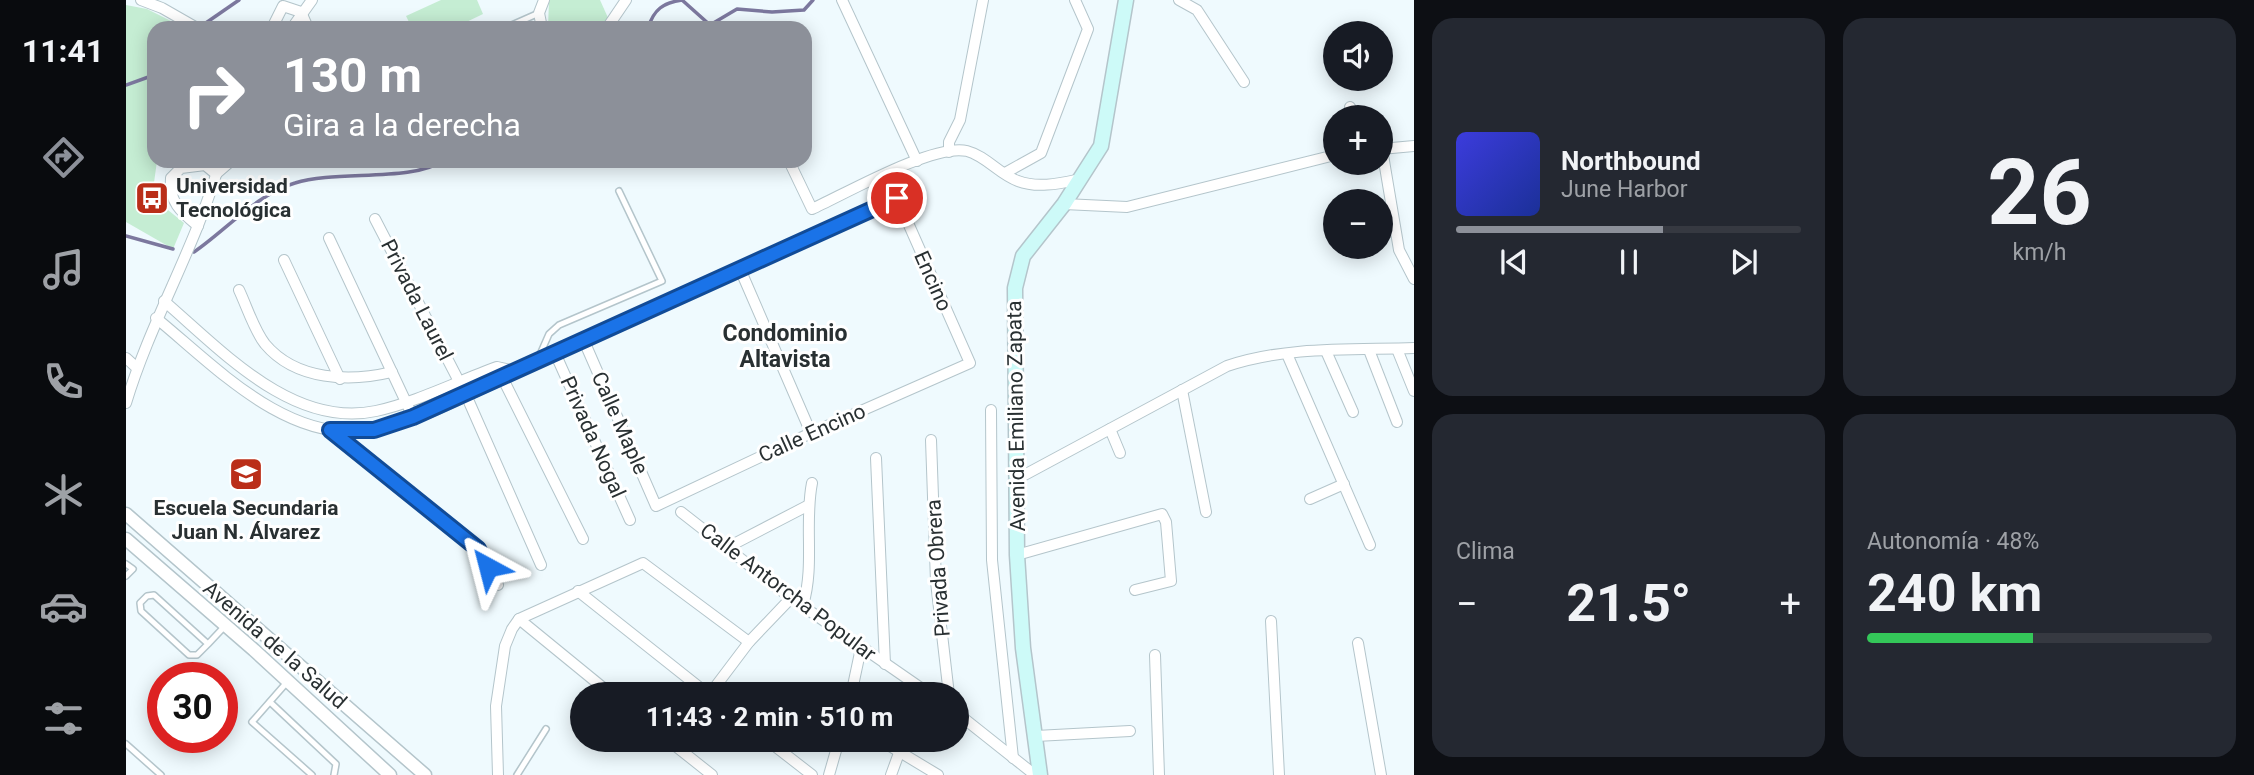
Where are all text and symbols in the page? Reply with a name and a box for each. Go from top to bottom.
map controls [1323,21,1393,259]
button: sound [1323,21,1393,91]
text: 11:41 [22,32,104,70]
text: 130 m [283,47,422,104]
icon: right [168,49,259,140]
button: + [1323,105,1393,175]
text: Gira a la derecha [283,106,521,144]
icon: directions [39,133,88,182]
text: 26 [1987,140,2092,246]
text: Northbound [1561,146,1701,176]
pin [867,168,927,228]
place label: Universidad Tecnológica [176,174,291,222]
text: June Harbor [1561,176,1688,203]
bus stop icon: Universidad Tecnológica [133,179,171,217]
icon: arrive [878,179,916,217]
button: − [1323,189,1393,259]
street label: Privada Laurel [376,235,458,365]
text: km/h [2013,239,2067,266]
icon: previous [1495,243,1533,281]
icon: pause [1610,243,1648,281]
icon: next [1725,243,1763,281]
icon: music [39,245,88,294]
street label: Encino [909,247,957,315]
street label: Avenida Emiliano Zapata [1002,300,1030,532]
district label: Condominio Altavista [723,320,847,373]
icon: phone [39,357,88,406]
street label: Calle Maple [587,368,653,478]
street label: Privada Nogal [555,372,631,502]
street label: Calle Encino [755,399,869,467]
school or university icon: Escuela Secundaria Juan N. Álvarez [227,455,265,493]
icon: climate [39,470,88,519]
place label: Escuela Secundaria Juan N. Álvarez [154,496,338,544]
street label: Privada Obrera [921,498,955,638]
street label: Calle Antorcha Popular [695,518,881,666]
text: Autonomía · 48% [1867,528,2039,555]
position arrow [451,530,525,604]
text: Clima [1456,538,1515,565]
text: 240 km [1867,563,2042,624]
text: 21.5° [1566,573,1691,634]
street label: Avenida de la Salud [198,576,352,714]
icon: car [39,582,88,631]
text: − [1456,582,1478,626]
text: + [1779,582,1801,626]
speed limit sign: 30 [147,662,238,753]
icon: filters [39,694,88,743]
text: 11:43 · 2 min · 510 m [646,702,893,732]

